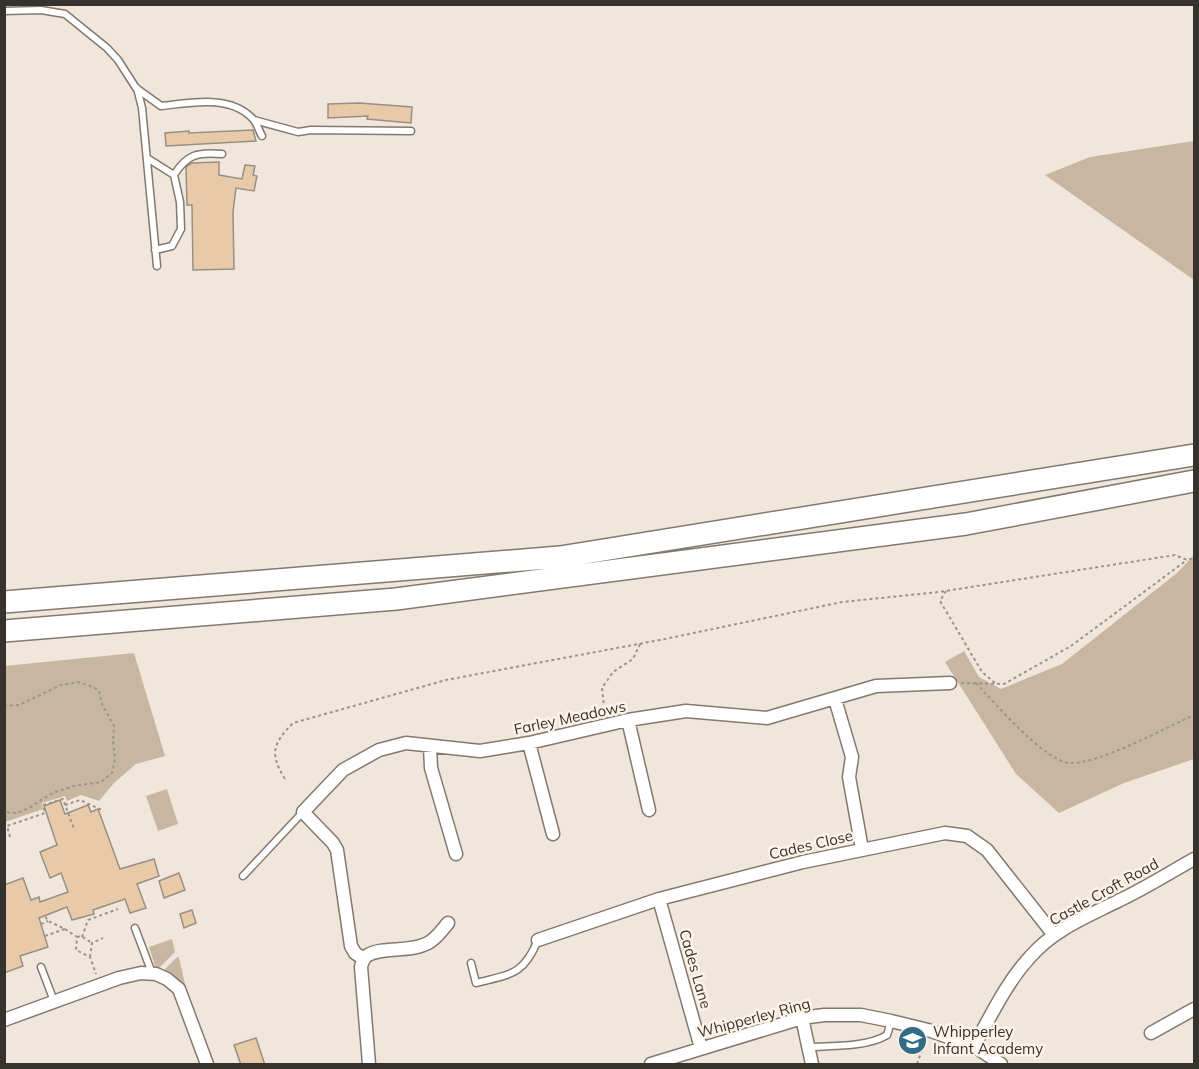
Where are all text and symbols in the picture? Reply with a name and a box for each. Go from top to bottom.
street label: Farley Meadows [512,696,628,739]
street label: Cades Close [767,826,855,863]
street label: Castle Croft Road [1046,854,1162,929]
street label: Cades Lane [675,927,716,1011]
street label: Whipperley Ring [695,993,812,1042]
place label: Whipperley Infant Academy [933,1022,1043,1058]
school or university icon: Whipperley Infant Academy [896,1025,928,1057]

